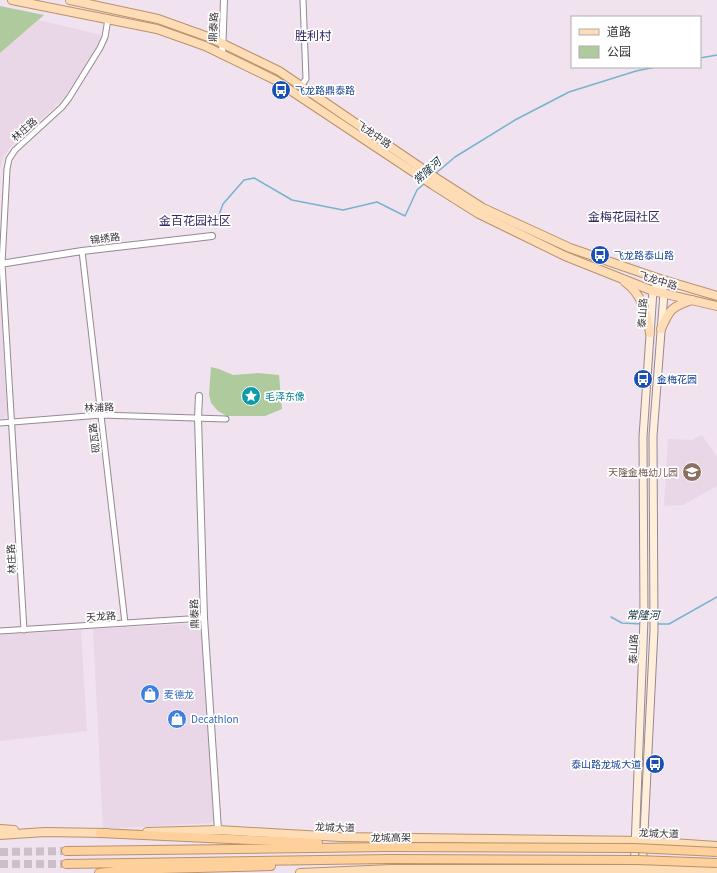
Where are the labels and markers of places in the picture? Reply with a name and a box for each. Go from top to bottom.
bus stop icon: 飞龙路鼎泰路 [270,79,292,101]
place label: 飞龙路鼎泰路 [295,82,355,97]
bus stop icon: 飞龙路泰山路 [589,244,611,266]
place label: 飞龙路泰山路 [614,247,674,262]
bus stop icon: 金梅花园 [632,368,654,390]
place label: 金梅花园 [657,371,697,386]
place icon: 毛泽东像 [240,385,262,407]
place label: 毛泽东像 [265,388,305,403]
school or university icon: 天隆金梅幼儿园 [681,461,703,483]
place label: 天隆金梅幼儿园 [608,464,678,479]
shop icon: 麦德龙 [139,683,161,705]
place label: 麦德龙 [164,686,194,701]
shop icon: Decathlon [166,708,188,730]
place label: Decathlon [191,711,239,726]
bus stop icon: 泰山路龙城大道 [644,753,666,775]
place label: 泰山路龙城大道 [571,756,641,771]

